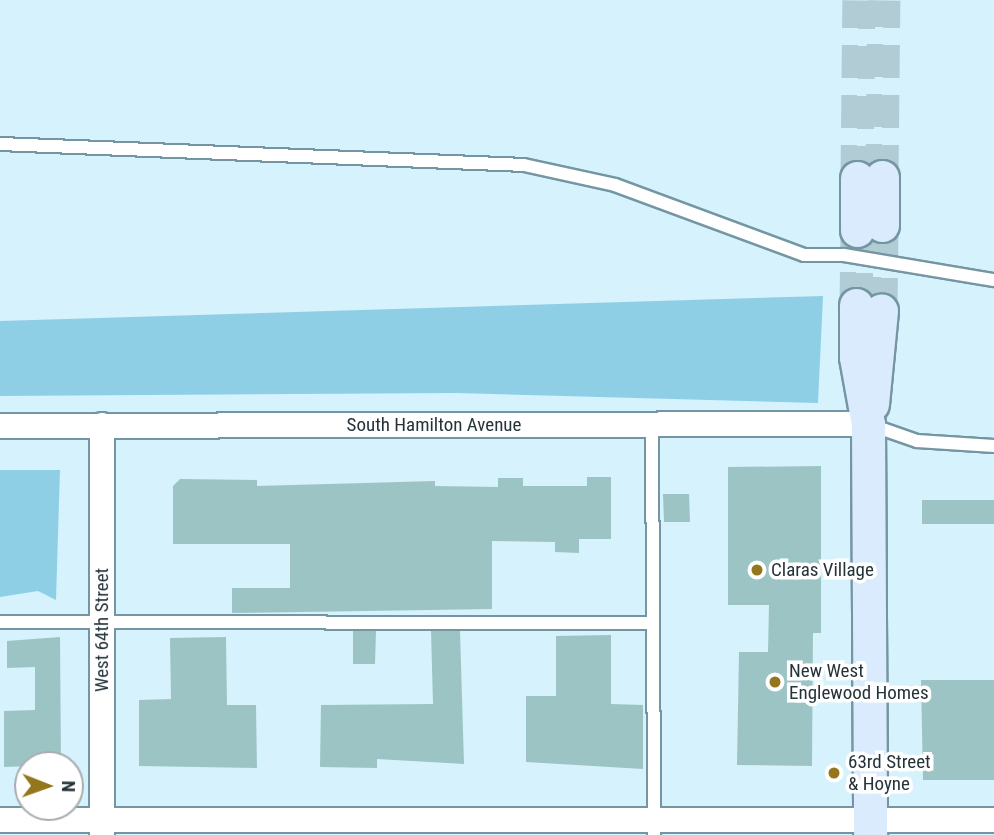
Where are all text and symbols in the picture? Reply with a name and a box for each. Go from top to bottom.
street label: South Hamilton Avenue [347,414,521,436]
place label: Claras Village [771,559,874,581]
marker: Claras Village [749,562,765,578]
street label: West 64th Street [91,568,113,692]
place label: New West Englewood Homes [789,660,929,704]
marker: New West Englewood Homes [767,674,783,690]
north arrow [14,751,84,821]
place label: 63rd Street & Hoyne [848,751,931,795]
marker: 63rd Street & Hoyne [826,765,842,781]
text: N [57,780,80,792]

